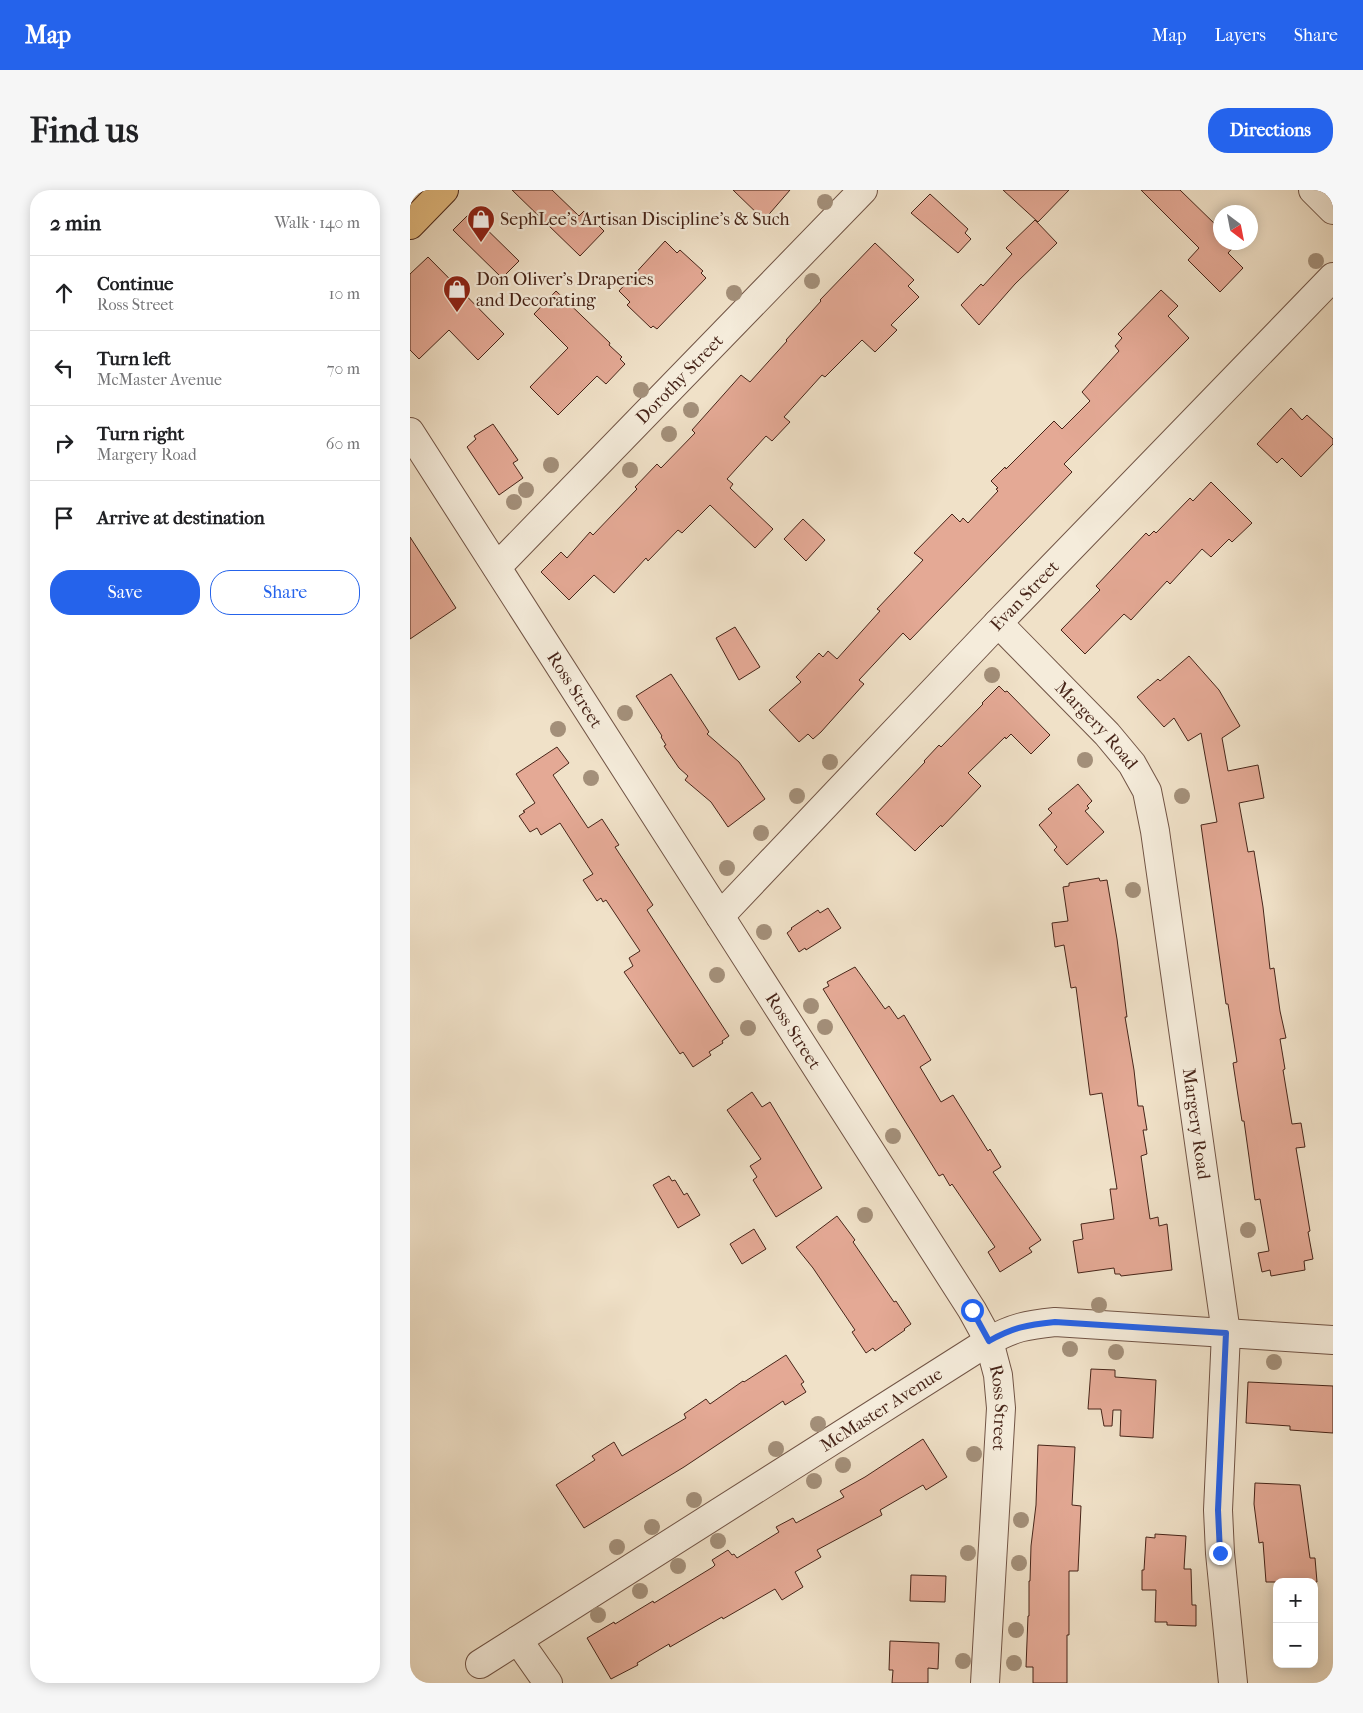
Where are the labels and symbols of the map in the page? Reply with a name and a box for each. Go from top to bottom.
shop icon: SephLee's Artisan Discipline's & Such [466,204,496,243]
north arrow [1213,205,1258,250]
place label: SephLee's Artisan Discipline's & Such [500,209,790,230]
place label: Don Oliver's Draperies and Decorating [476,269,654,311]
shop icon: Don Oliver's Draperies and Decorating [442,274,472,313]
street label: Dorothy Street [632,330,728,428]
street label: Evan Street [986,556,1064,635]
street label: Ross Street [542,648,607,733]
street label: Margery Road [1050,677,1142,774]
street label: Ross Street [761,989,825,1074]
street label: Margery Road [1178,1067,1214,1181]
route start [961,1299,984,1322]
street label: Ross Street [985,1362,1011,1452]
street label: McMaster Avenue [816,1363,946,1456]
route end [1209,1542,1232,1565]

